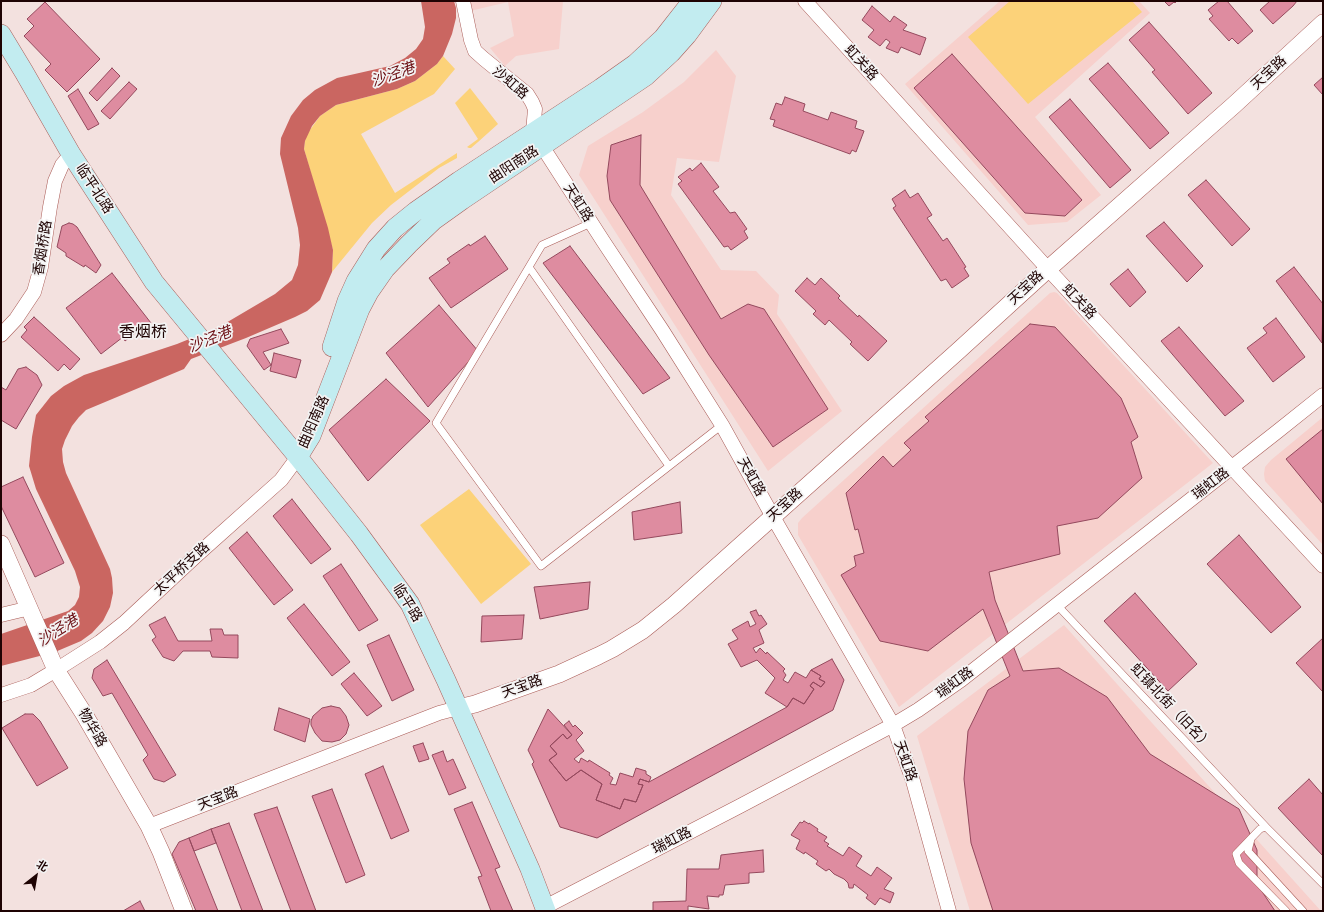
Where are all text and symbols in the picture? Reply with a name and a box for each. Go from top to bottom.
street label: 虹关路 [841,42,881,84]
street label: 天宝路 [1248,53,1290,93]
water label: 沙泾港 [369,59,417,91]
street label: 沙虹路 [489,63,531,103]
street label: 曲阳南路 [486,143,542,187]
street label: 临平北路 [72,161,116,217]
street label: 天虹路 [560,181,596,225]
street label: 香烟桥路 [30,219,56,277]
street label: 天宝路 [1005,268,1047,308]
street label: 虹关路 [1059,281,1099,323]
district label: 香烟桥 [119,323,167,343]
water label: 沙泾港 [186,323,234,357]
street label: 曲阳南路 [295,393,333,451]
street label: 天虹路 [733,455,769,499]
street label: 瑞虹路 [1189,464,1233,504]
street label: 天宝路 [764,485,806,525]
street label: 太平桥支路 [151,539,213,599]
street label: 临平路 [389,581,425,625]
water label: 沙泾港 [34,611,82,651]
street label: 虹镇北街（旧名） [1127,660,1215,754]
street label: 瑞虹路 [933,664,977,702]
street label: 天宝路 [499,672,545,702]
street label: 物华路 [74,706,110,750]
street label: 天虹路 [890,738,920,784]
street label: 天宝路 [195,784,241,814]
street label: 瑞虹路 [649,824,695,858]
north arrow [16,856,56,896]
text: 北 [34,858,50,874]

